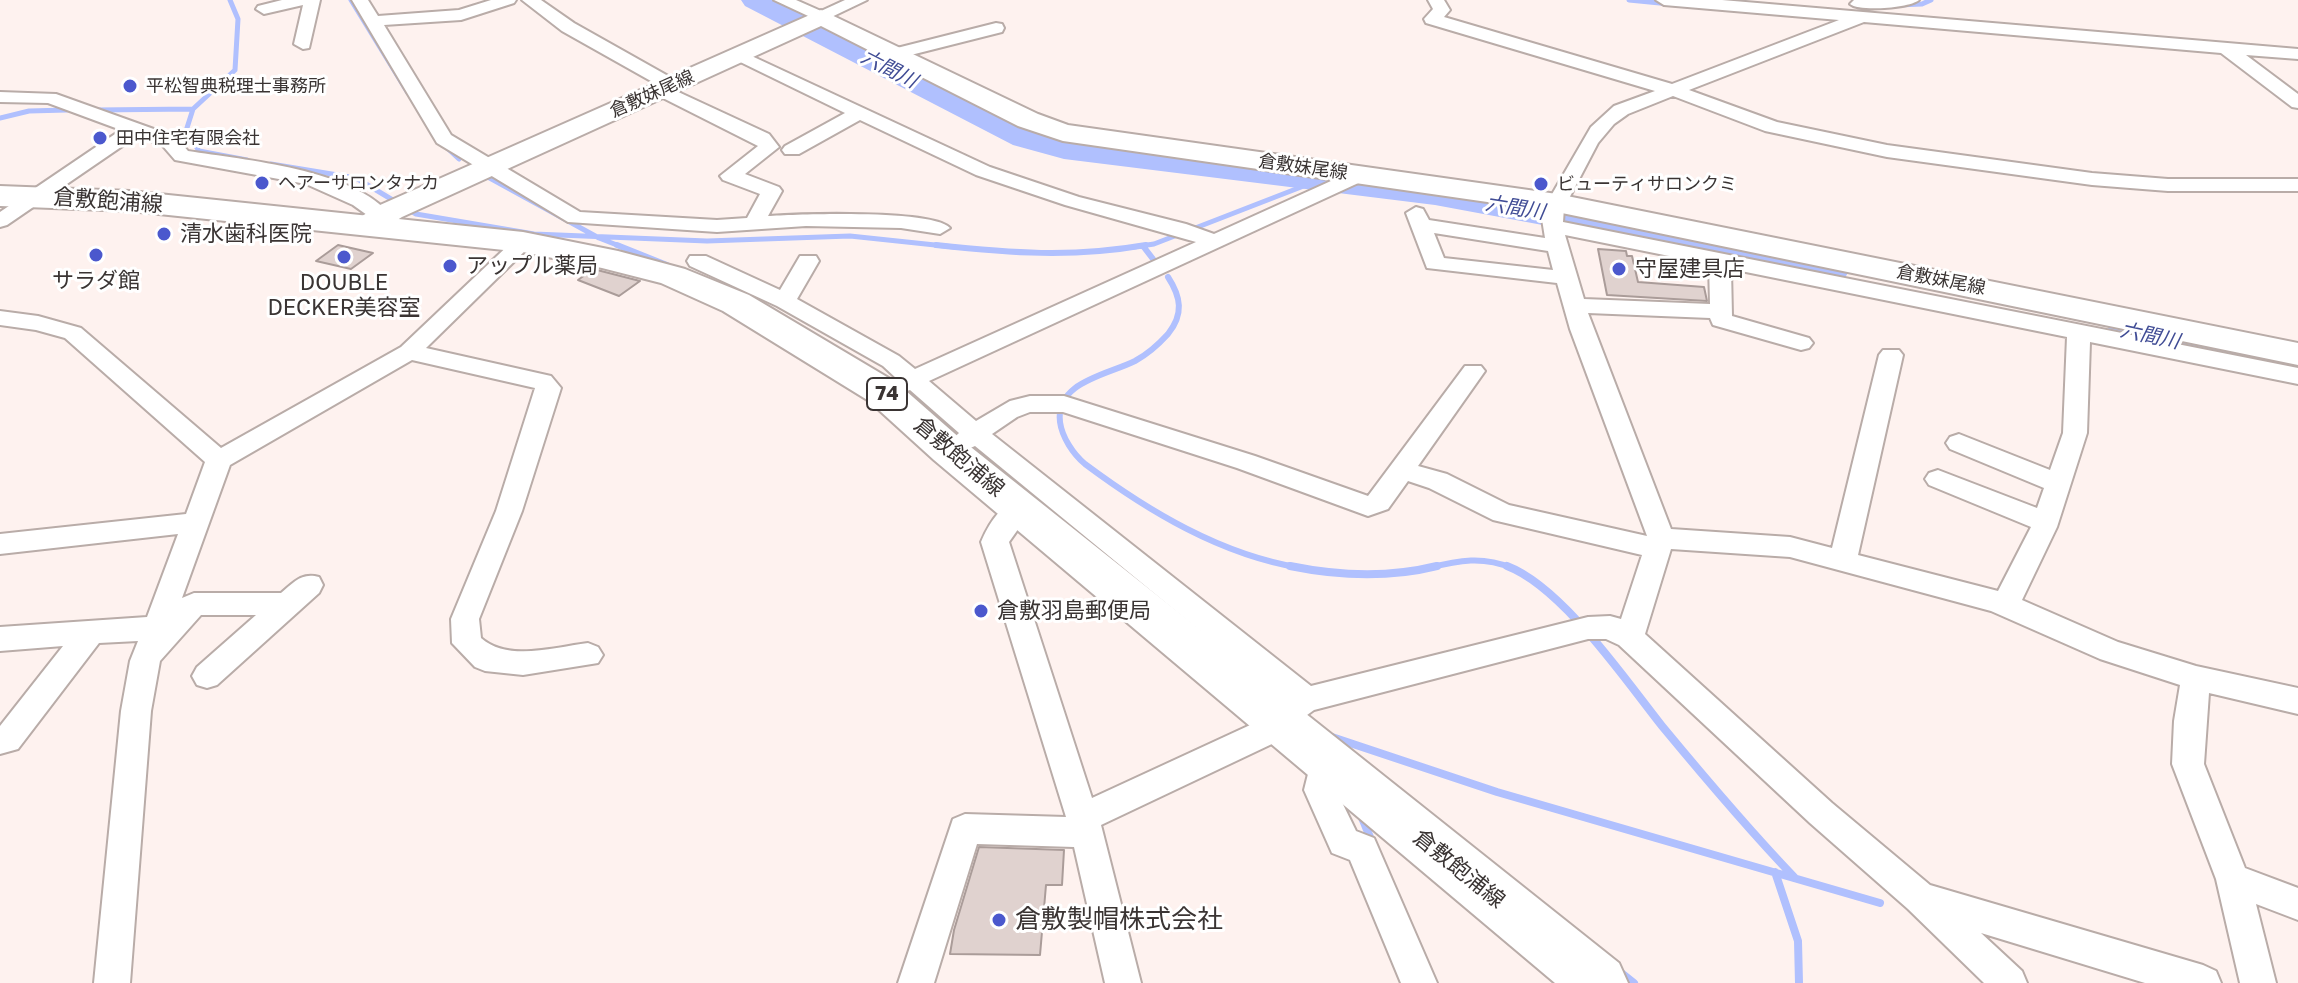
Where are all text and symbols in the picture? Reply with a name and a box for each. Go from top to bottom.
water label: 六間川 [857,45,921,93]
street label: 倉敷妹尾線 [606,66,698,122]
place label: 平松智典税理士事務所 [146,75,326,97]
marker: 平松智典税理士事務所 [121,77,139,95]
place label: 田中住宅有限会社 [116,127,260,149]
marker: 田中住宅有限会社 [91,129,109,147]
street label: 倉敷妹尾線 [1257,150,1349,184]
place label: ヘアーサロンタナカ [278,172,439,194]
place label: ビューティサロンクミ [1557,173,1737,195]
marker: ヘアーサロンタナカ [253,174,271,192]
marker: ビューティサロンクミ [1532,175,1550,193]
street label: 倉敷飽浦線 [52,184,164,218]
water label: 六間川 [1483,191,1547,225]
place label: 清水歯科医院 [180,221,312,247]
marker: 清水歯科医院 [155,225,173,243]
marker: サラダ館 [87,246,105,264]
marker: DOUBLE DECKER美容室 [335,248,353,266]
place label: アップル薬局 [466,253,598,279]
place label: 守屋建具店 [1635,256,1745,282]
marker: アップル薬局 [441,257,459,275]
marker: 守屋建具店 [1610,260,1628,278]
street label: 倉敷妹尾線 [1895,261,1987,299]
place label: サラダ館 [52,268,140,294]
place label: DOUBLE DECKER美容室 [267,270,421,322]
water label: 六間川 [2118,318,2182,354]
road number: 74 [867,378,907,410]
street label: 倉敷飽浦線 [908,412,1010,502]
place label: 倉敷羽島郵便局 [997,598,1151,624]
marker: 倉敷羽島郵便局 [972,602,990,620]
street label: 倉敷飽浦線 [1408,824,1510,914]
place label: 倉敷製帽株式会社 [1015,904,1223,936]
marker: 倉敷製帽株式会社 [990,911,1008,929]

